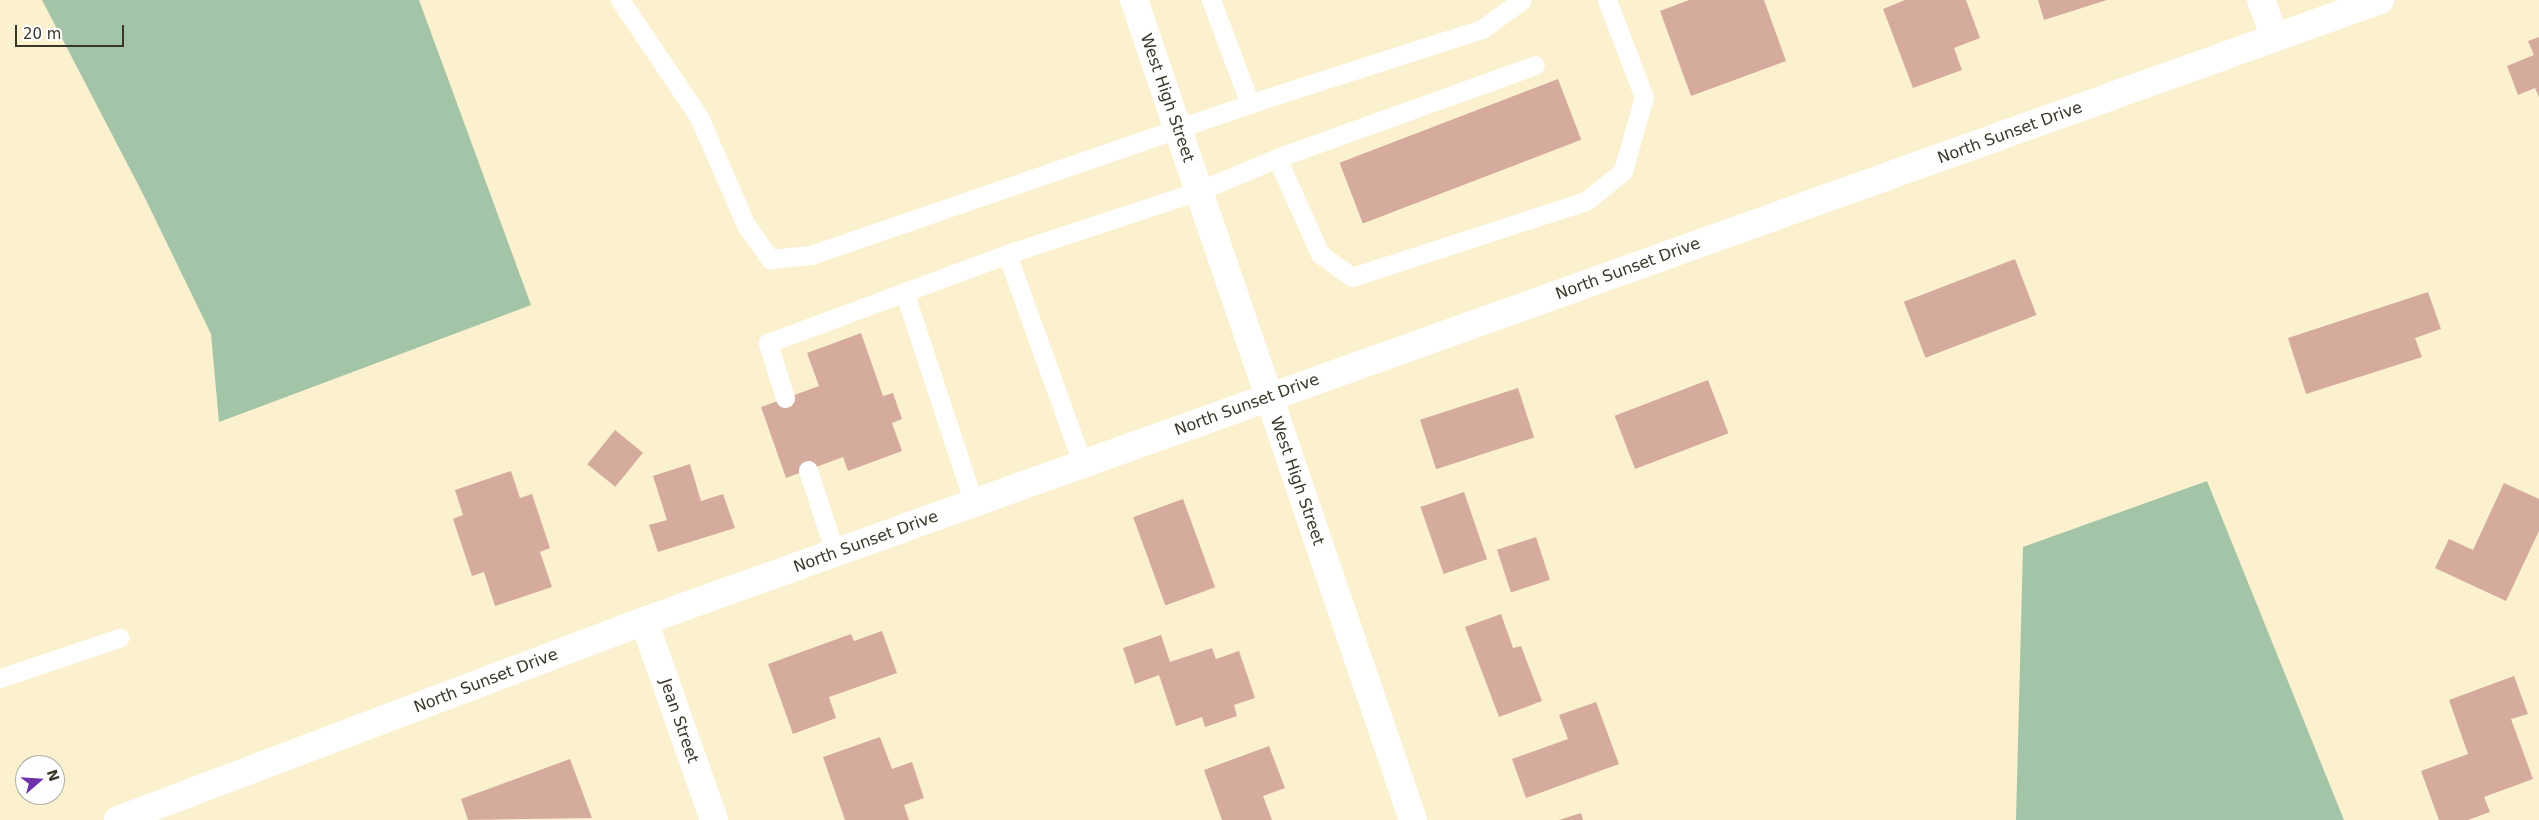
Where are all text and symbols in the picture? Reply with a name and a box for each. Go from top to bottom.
scale bar [18,15,126,47]
text: 20 m [23,25,61,43]
street label: West High Street [1136,31,1198,165]
street label: North Sunset Drive [1935,98,2085,168]
street label: North Sunset Drive [1553,234,1703,304]
street label: North Sunset Drive [1172,370,1322,440]
street label: West High Street [1266,414,1328,548]
street label: North Sunset Drive [791,507,941,577]
street label: North Sunset Drive [411,645,561,717]
street label: Jean Street [656,676,702,766]
north arrow [15,755,65,805]
text: N [44,767,63,784]

